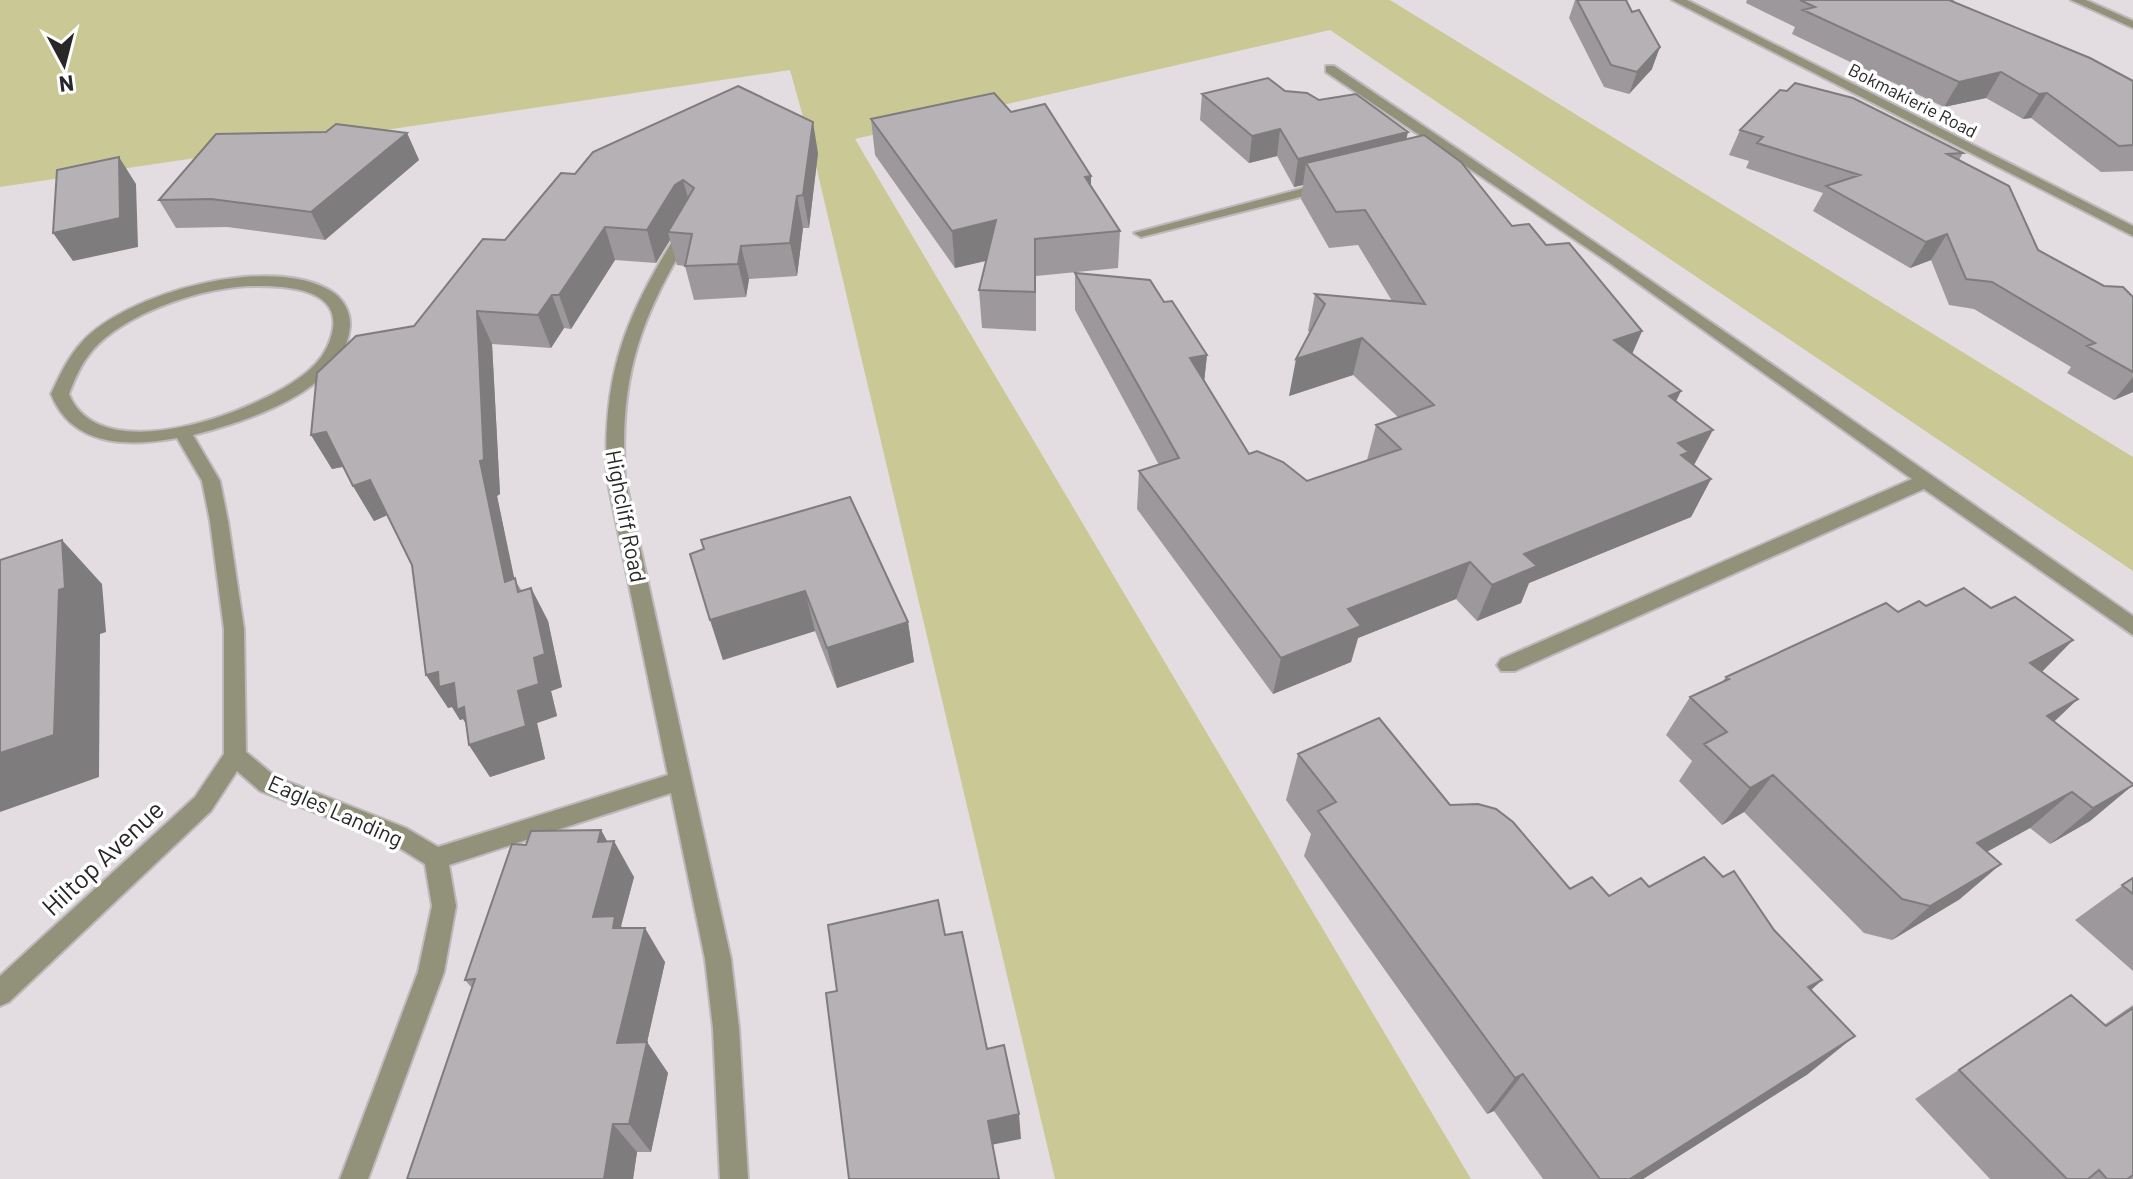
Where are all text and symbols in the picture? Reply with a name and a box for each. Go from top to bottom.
north arrow [24,24,104,104]
street label: Bokmakierie Road [1845,58,1981,142]
text: N [58,71,75,99]
street label: Highcliff Road [601,448,653,584]
street label: Eagles Landing [265,769,407,851]
street label: Hiltop Avenue [35,793,169,921]

